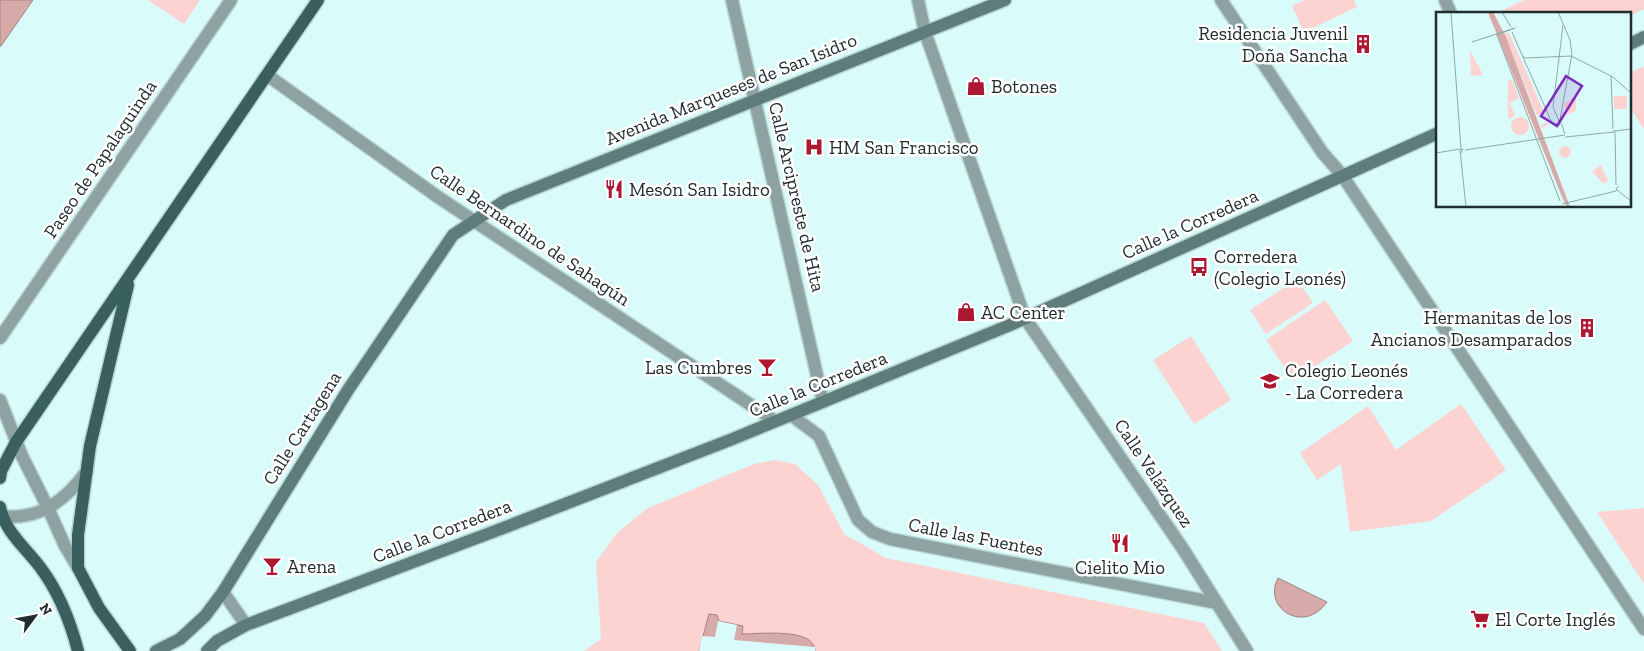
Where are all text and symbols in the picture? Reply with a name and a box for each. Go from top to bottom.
inset map [1436,12,1632,208]
place label: Residencia Juvenil Doña Sancha [1198,22,1348,67]
street label: Avenida Marqueses de San Isidro [602,28,860,150]
building icon: Residencia Juvenil Doña Sancha [1352,33,1374,55]
shop icon: Botones [965,75,987,97]
place label: Botones [991,75,1057,98]
street label: Paseo de Papalaguinda [39,76,161,242]
street label: Calle Arcipreste de Hita [764,100,830,294]
hospital icon: HM San Francisco [803,136,825,158]
place label: HM San Francisco [829,136,979,159]
street label: Calle Bernardino de Sahagún [425,159,635,311]
restaurant icon: Mesón San Isidro [603,178,625,200]
place label: Mesón San Isidro [629,178,770,201]
street label: Calle la Corredera [1118,184,1262,264]
place label: Corredera (Colegio Leonés) [1214,245,1346,290]
bus stop icon: Corredera (Colegio Leonés) [1188,256,1210,278]
shop icon: AC Center [955,301,977,323]
place label: AC Center [981,301,1065,324]
place label: Hermanitas de los Ancianos Desamparados [1371,306,1572,351]
building icon: Hermanitas de los Ancianos Desamparados [1576,317,1598,339]
street label: Calle la Corredera [746,346,890,422]
place label: Las Cumbres [645,356,752,379]
bar icon: Las Cumbres [756,356,778,378]
place label: Colegio Leonés - La Corredera [1285,359,1408,404]
street label: Calle Cartagena [258,367,346,489]
school or university icon: Colegio Leonés - La Corredera [1259,370,1281,392]
street label: Calle Velázquez [1109,414,1199,532]
street label: Calle la Corredera [369,494,515,568]
street label: Calle las Fuentes [907,513,1045,561]
restaurant icon: Cielito Mio [1109,532,1131,554]
bar icon: Arena [261,555,283,577]
place label: Arena [287,555,336,578]
place label: Cielito Mio [1075,556,1165,579]
north arrow [10,591,60,641]
text: N [36,600,56,619]
supermarket icon: El Corte Inglés [1469,608,1491,630]
place label: El Corte Inglés [1495,608,1616,631]

